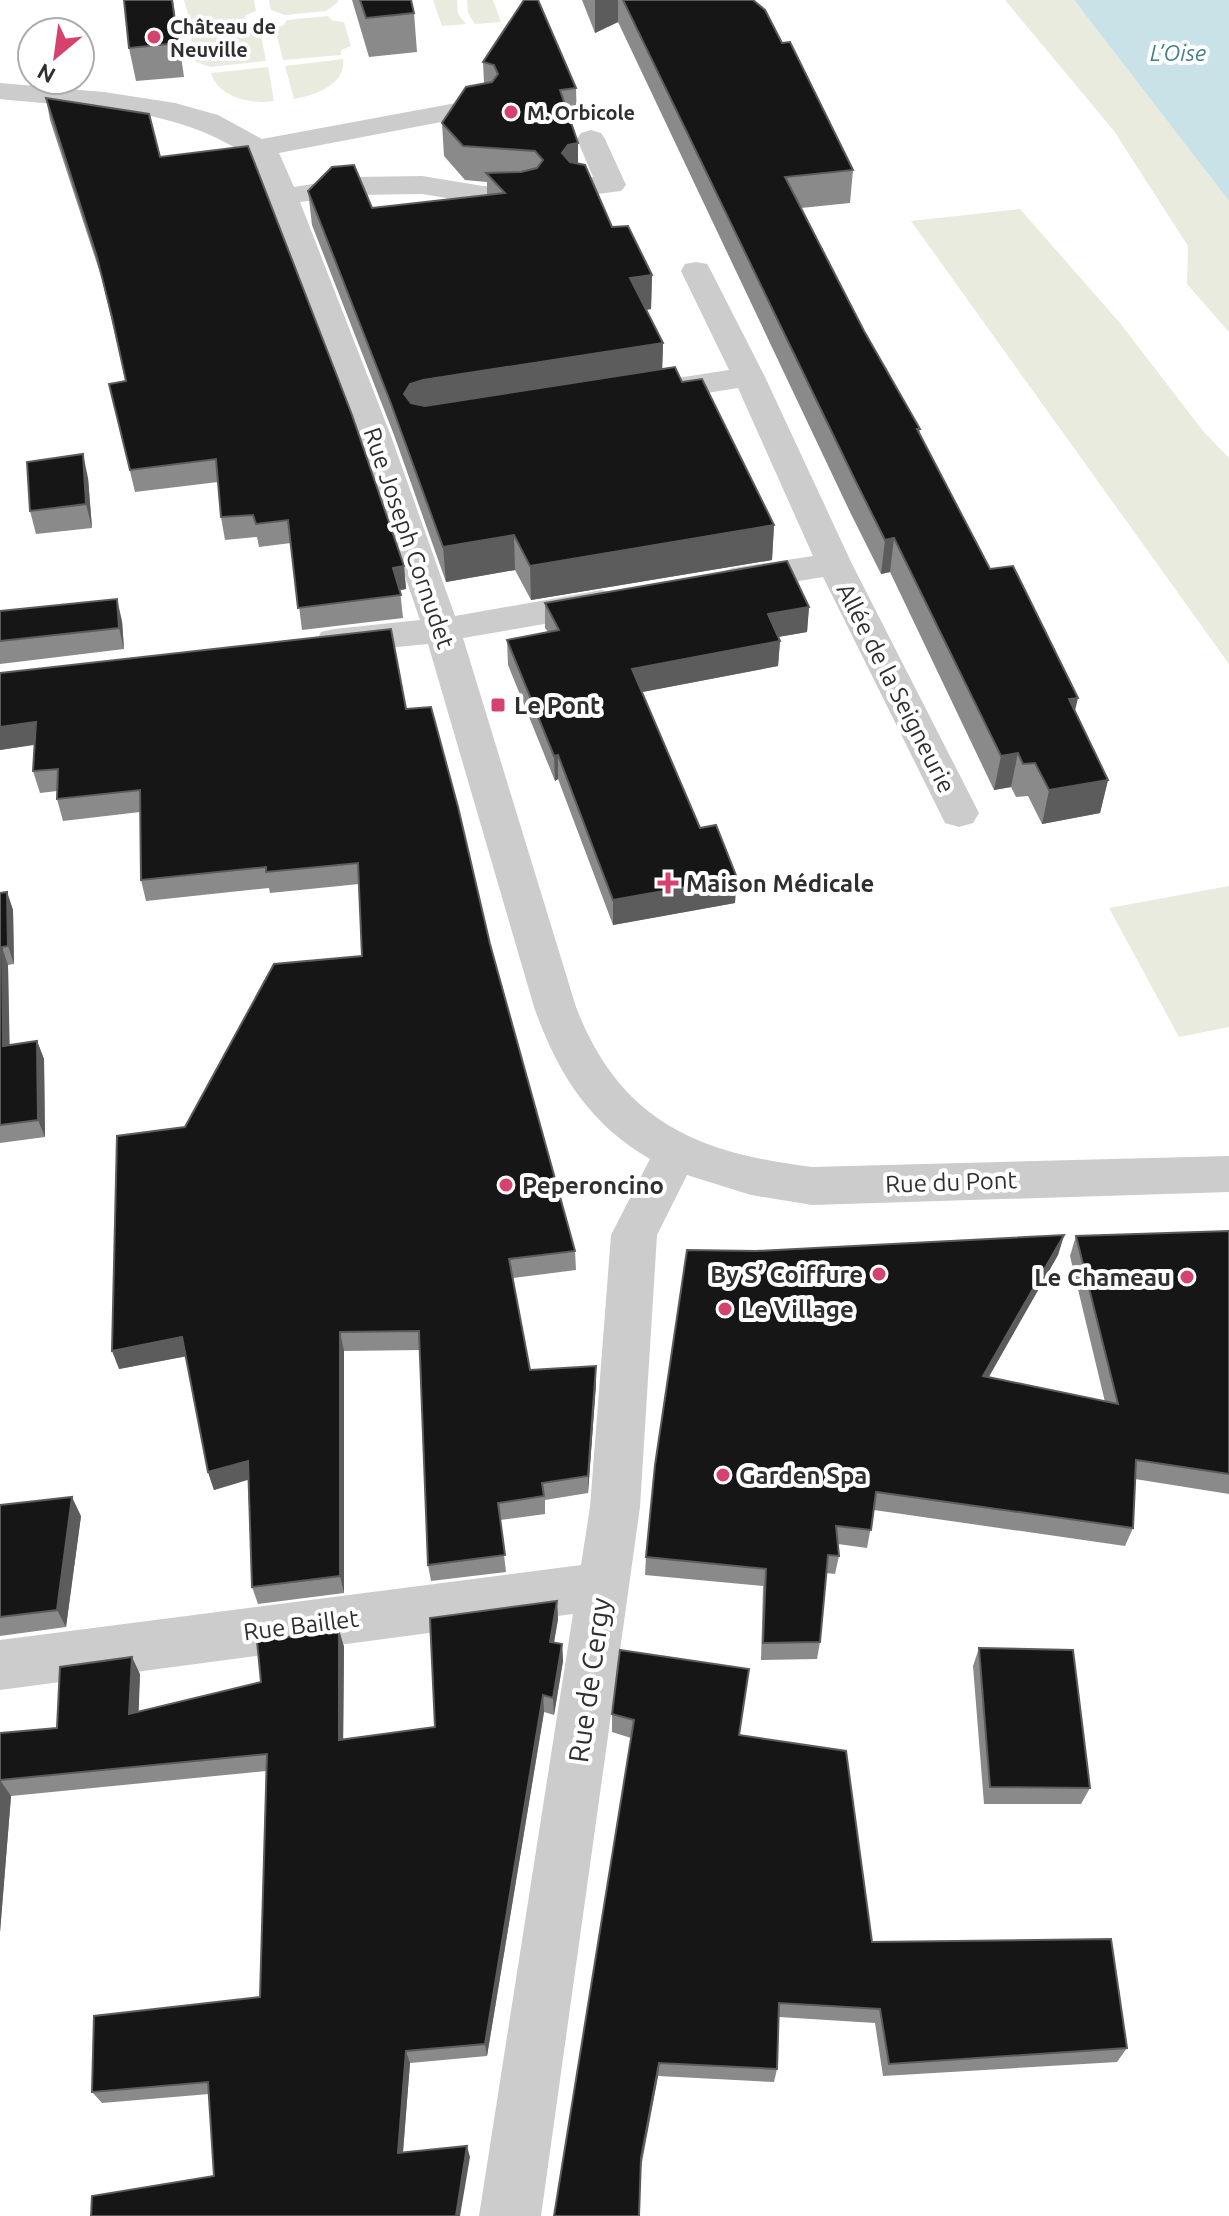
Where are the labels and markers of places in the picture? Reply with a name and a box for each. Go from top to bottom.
place label: Château de Neuville [170,15,276,61]
marker: Château de Neuville [145,28,163,46]
place label: M. Orbicole [527,101,635,124]
marker: M. Orbicole [502,103,520,121]
place label: Le Pont [514,692,600,719]
marker: Le Pont [489,696,507,714]
place label: Maison Médicale [686,870,874,897]
marker: Maison Médicale [657,872,679,894]
place label: Peperoncino [522,1172,664,1199]
marker: Peperoncino [497,1176,515,1194]
place label: By S’ Coiffure [710,1261,863,1288]
place label: Le Chameau [1034,1264,1171,1291]
marker: By S’ Coiffure [870,1265,888,1283]
marker: Le Chameau [1178,1268,1196,1286]
place label: Le Village [741,1296,854,1323]
marker: Le Village [716,1300,734,1318]
place label: Garden Spa [739,1462,867,1489]
marker: Garden Spa [714,1466,732,1484]

